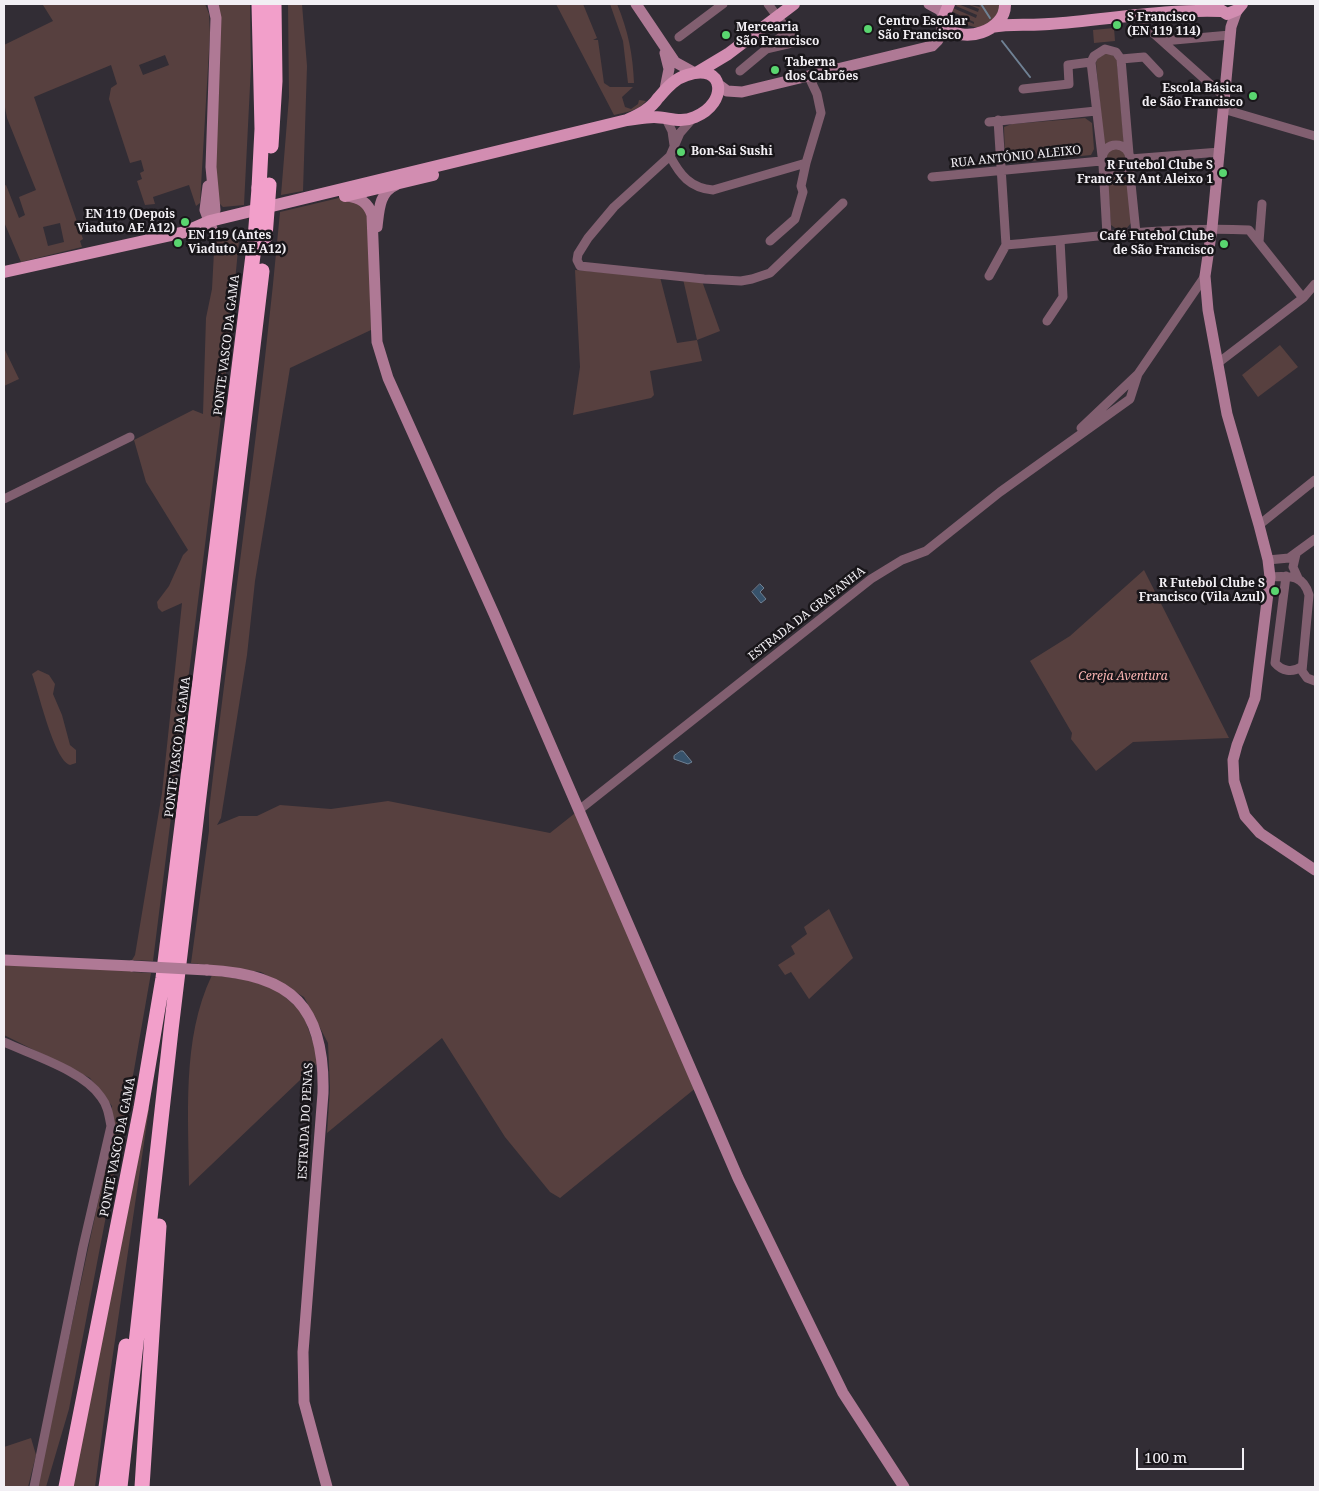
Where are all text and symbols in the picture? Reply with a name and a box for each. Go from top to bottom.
place label: S Francisco (EN 119 114) [1127,11,1201,39]
place label: Centro Escolar São Francisco [878,15,968,43]
marker: S Francisco (EN 119 114) [1111,19,1123,31]
place label: Mercearia São Francisco [736,21,819,49]
marker: Centro Escolar São Francisco [862,23,874,35]
marker: Mercearia São Francisco [720,29,732,41]
place label: Taberna dos Cabrões [785,56,858,84]
marker: Taberna dos Cabrões [769,64,781,76]
place label: Escola Básica de São Francisco [1142,82,1243,110]
marker: Escola Básica de São Francisco [1247,90,1259,102]
street label: RUA ANTÓNIO ALEIXO [950,143,1082,171]
place label: Bon-Sai Sushi [691,145,773,159]
marker: Bon-Sai Sushi [675,146,687,158]
place label: R Futebol Clube S Franc X R Ant Aleixo 1 [1077,159,1213,187]
marker: R Futebol Clube S Franc X R Ant Aleixo 1 [1217,167,1229,179]
place label: EN 119 (Depois Viaduto AE A12) [77,208,175,236]
marker: EN 119 (Depois Viaduto AE A12) [179,216,191,228]
place label: EN 119 (Antes Viaduto AE A12) [188,229,286,257]
place label: Café Futebol Clube de São Francisco [1099,230,1214,258]
marker: EN 119 (Antes Viaduto AE A12) [172,237,184,249]
marker: Café Futebol Clube de São Francisco [1218,238,1230,250]
street label: PONTE VASCO DA GAMA [211,274,243,416]
street label: ESTRADA DA GRAFANHA [746,564,868,664]
place label: R Futebol Clube S Francisco (Vila Azul) [1139,577,1265,605]
marker: R Futebol Clube S Francisco (Vila Azul) [1269,585,1281,597]
park label: Cereja Aventura [1078,670,1168,684]
street label: PONTE VASCO DA GAMA [162,676,194,818]
street label: ESTRADA DO PENAS [296,1062,316,1180]
street label: PONTE VASCO DA GAMA [97,1076,139,1218]
scale bar [1139,1438,1246,1470]
text: 100 m [1144,1447,1187,1467]

